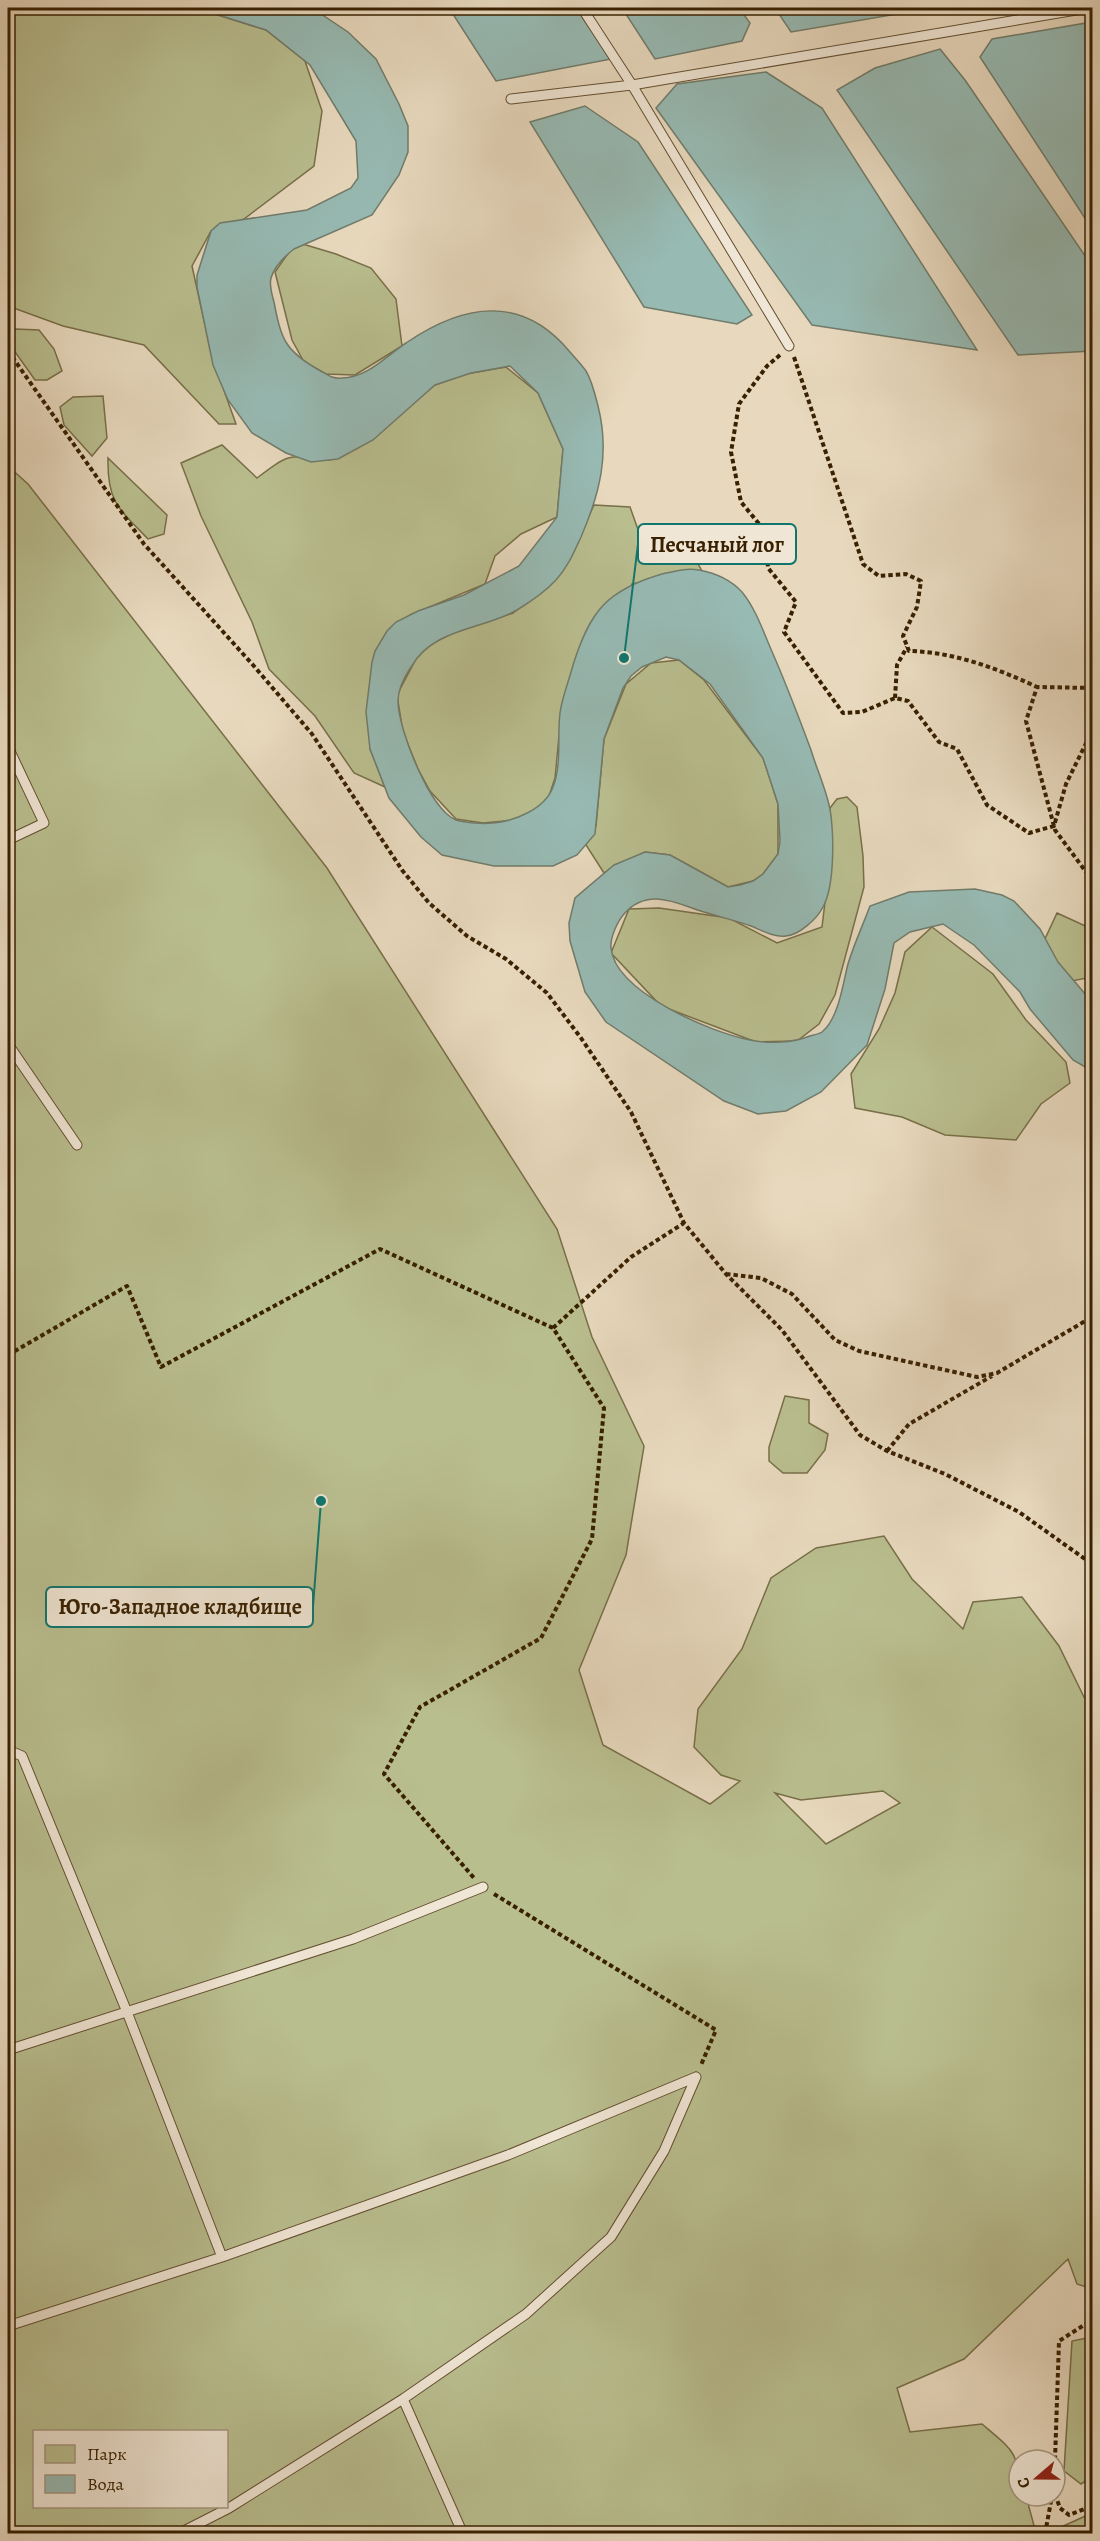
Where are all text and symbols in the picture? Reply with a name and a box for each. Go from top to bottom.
callout: Песчаный лог [638,524,796,564]
text: Песчаный лог [650,530,784,560]
callout: Юго-Западное кладбище [46,1587,313,1627]
text: Юго-Западное кладбище [58,1592,302,1622]
legend [33,2430,228,2508]
text: Парк [87,2442,127,2466]
north arrow [1007,2448,1067,2508]
text: Вода [87,2472,125,2496]
text: С [1012,2474,1036,2491]

